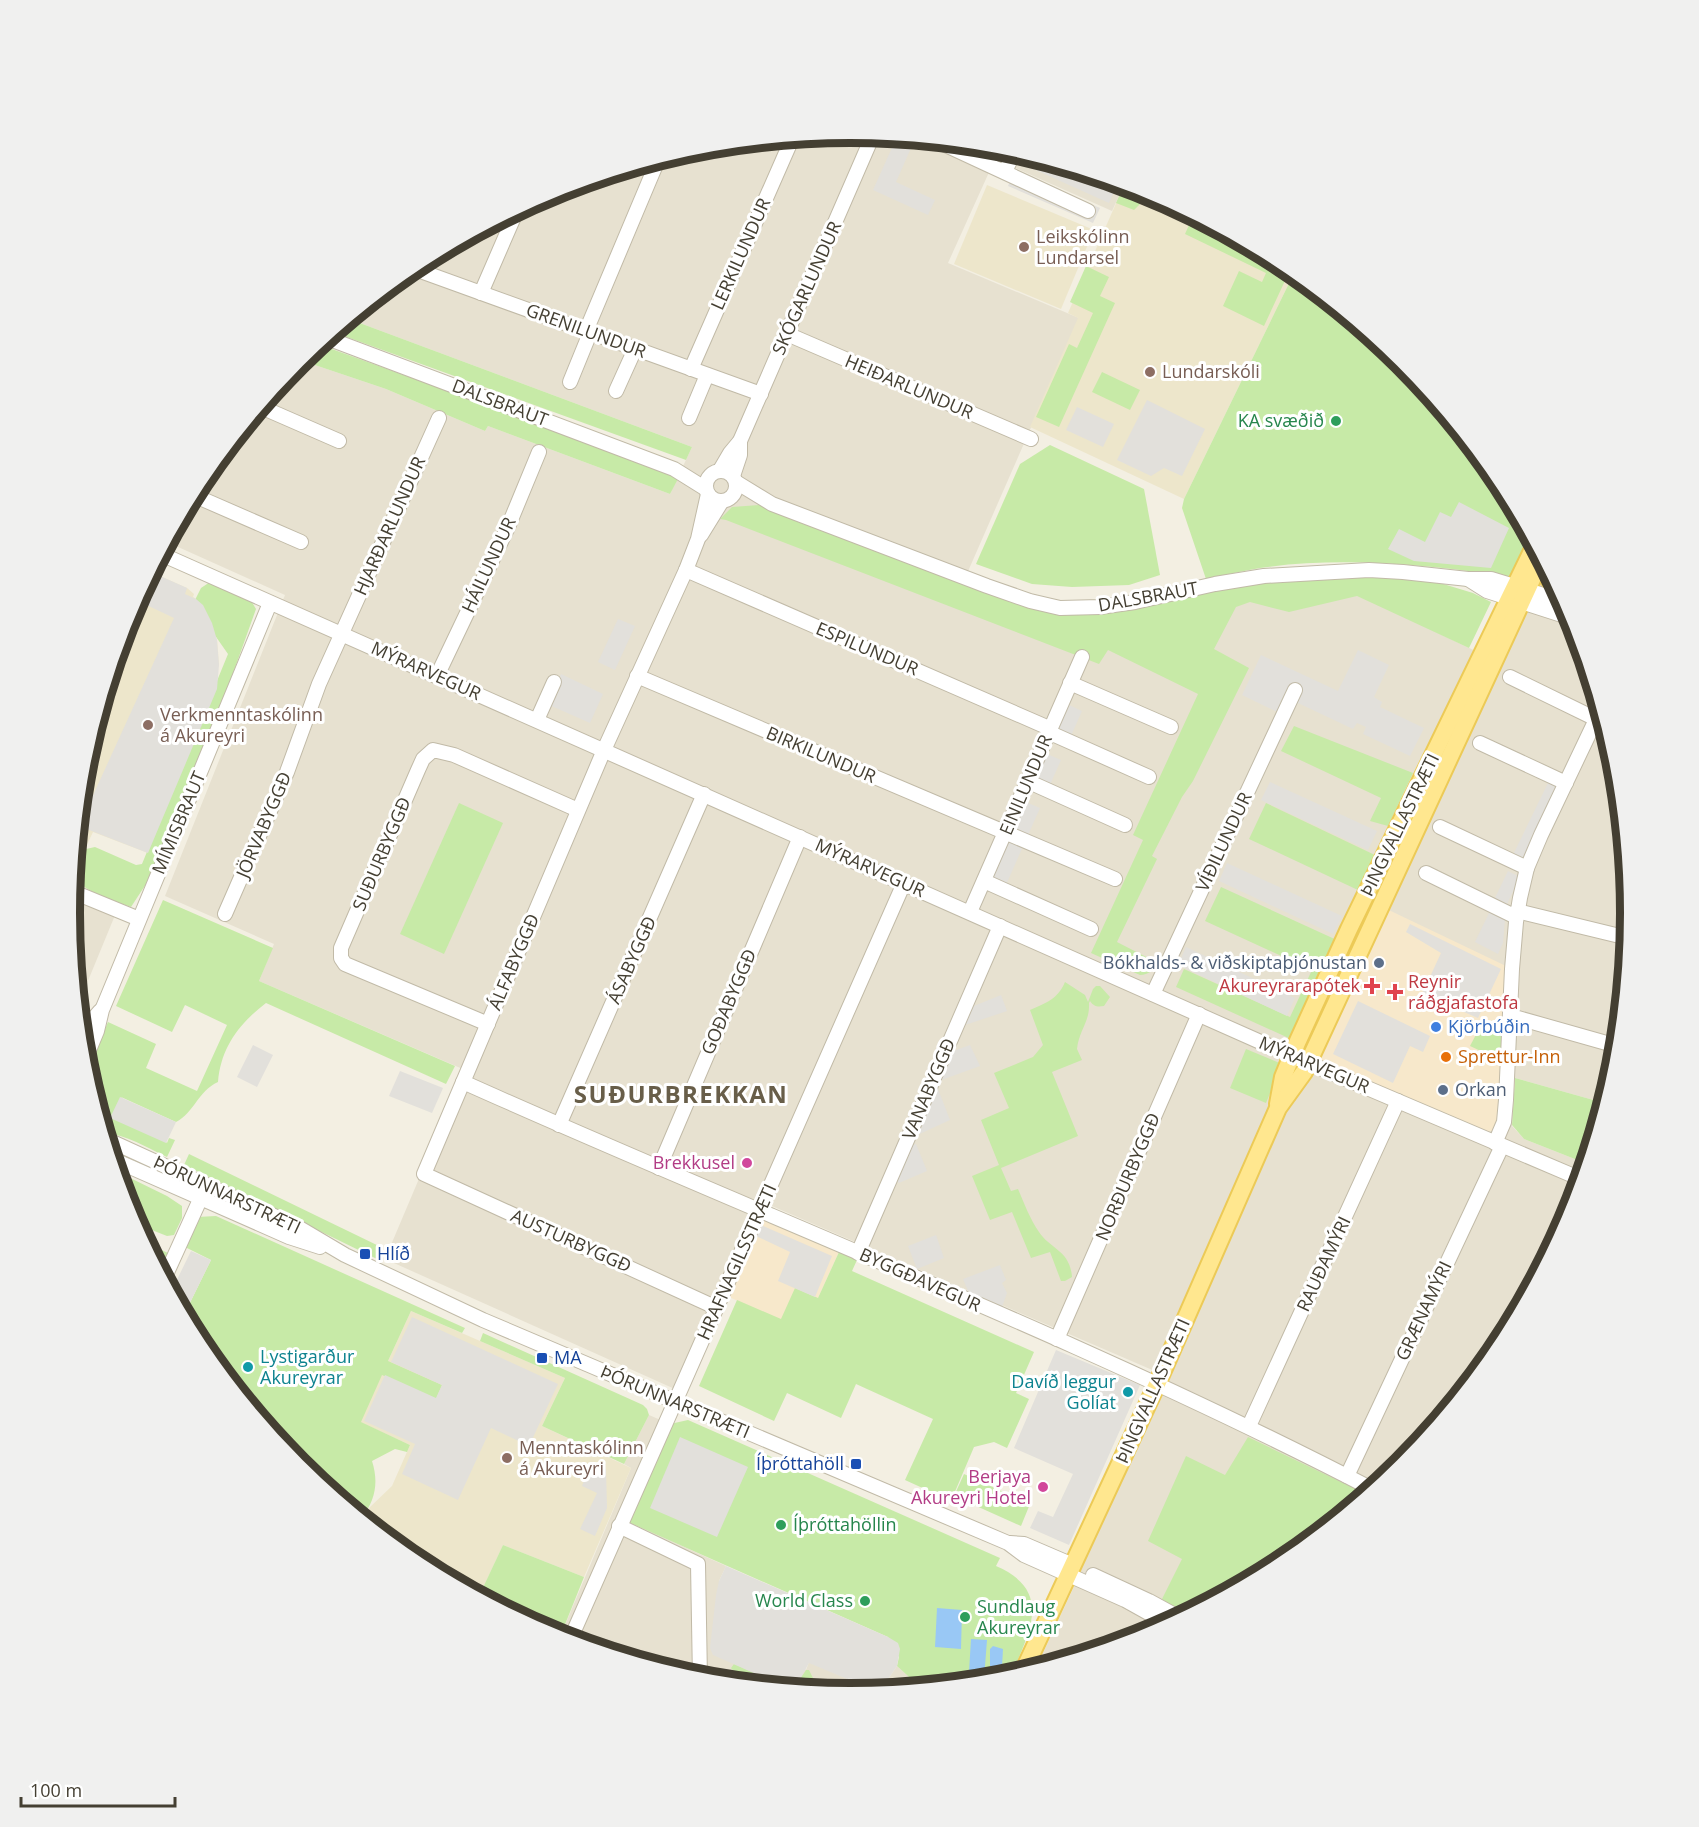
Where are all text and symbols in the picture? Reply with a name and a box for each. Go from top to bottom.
street label: LERKILUNDUR [705,194,775,313]
street label: SKÓGARLUNDUR [766,217,846,358]
place label: Leikskólinn Lundarsel [1036,224,1130,269]
marker: Leikskólinn Lundarsel [1017,240,1031,254]
street label: GRENILUNDUR [523,297,650,363]
street label: HEIÐARLUNDUR [842,348,977,424]
place label: Lundarskóli [1162,359,1260,383]
marker: Lundarskóli [1143,365,1157,379]
street label: DALSBRAUT [449,373,552,431]
place label: KA svæðið [1238,408,1324,432]
marker: KA svæðið [1329,414,1343,428]
street label: HJARÐARLUNDUR [348,452,430,599]
street label: HÁILUNDUR [455,513,521,616]
street label: DALSBRAUT [1096,575,1200,617]
street label: ESPILUNDUR [812,616,922,680]
street label: MÝRARVEGUR [368,635,485,705]
place label: Verkmenntaskólinn á Akureyri [160,702,323,747]
marker: Verkmenntaskólinn á Akureyri [141,718,155,732]
street label: BIRKILUNDUR [763,720,880,788]
street label: EINILUNDUR [993,731,1057,839]
street label: ÞINGVALLASTRÆTI [1354,749,1444,900]
street label: MÍMISBRAUT [146,767,211,878]
street label: JÖRVABYGGÐ [229,768,296,883]
street label: VÍÐILUNDUR [1190,788,1257,895]
street label: SUÐURBYGGÐ [346,793,416,914]
street label: MÝRARVEGUR [812,832,929,902]
street label: ÁLFABYGGÐ [482,910,544,1013]
street label: ÁSABYGGÐ [601,912,661,1007]
street label: GOÐABYGGÐ [695,945,761,1058]
place label: Bókhalds- & viðskiptaþjónustan [1103,950,1367,974]
marker: Bókhalds- & viðskiptaþjónustan [1372,956,1386,970]
place label: Reynir ráðgjafastofa [1408,969,1518,1014]
place label: Akureyrarapótek [1219,973,1361,997]
marker: Akureyrarapótek [1365,979,1379,993]
marker: Reynir ráðgjafastofa [1386,983,1404,1001]
place label: Kjörbúðin [1448,1014,1530,1038]
marker: Kjörbúðin [1429,1020,1443,1034]
street label: MÝRARVEGUR [1255,1030,1373,1098]
street label: VANABYGGÐ [896,1034,960,1143]
place label: Sprettur-Inn [1458,1044,1560,1068]
marker: Sprettur-Inn [1439,1050,1453,1064]
district label: SUÐURBREKKAN [574,1077,788,1110]
place label: Orkan [1455,1077,1507,1101]
marker: Orkan [1436,1083,1450,1097]
street label: NORÐURBYGGÐ [1089,1109,1165,1244]
street label: ÞÓRUNNARSTRÆTI [150,1149,305,1239]
place label: Brekkusel [653,1150,735,1174]
marker: Brekkusel [740,1156,754,1170]
street label: HRAFNAGILSSTRÆTI [691,1180,781,1344]
street label: AUSTURBYGGÐ [507,1203,635,1277]
street label: RAUÐAMÝRI [1291,1212,1356,1315]
place label: Hlíð [377,1241,410,1265]
street label: BYGGÐAVEGUR [856,1242,985,1317]
marker: Hlíð [358,1247,372,1261]
street label: GRÆNAMÝRI [1390,1257,1457,1364]
street label: ÞINGVALLASTRÆTI [1109,1314,1195,1467]
place label: Lystigarður Akureyrar [260,1344,355,1389]
place label: MA [554,1345,582,1369]
marker: MA [535,1351,549,1365]
street label: ÞÓRUNNARSTRÆTI [597,1359,754,1443]
marker: Lystigarður Akureyrar [241,1360,255,1374]
place label: Davíð leggur Golíat [1011,1369,1117,1414]
marker: Davíð leggur Golíat [1121,1385,1135,1399]
place label: Menntaskólinn á Akureyri [519,1435,644,1480]
marker: Menntaskólinn á Akureyri [500,1451,514,1465]
place label: Íþróttahöll [756,1451,844,1475]
marker: Íþróttahöll [849,1457,863,1471]
place label: Berjaya Akureyri Hotel [911,1464,1031,1509]
marker: Berjaya Akureyri Hotel [1036,1480,1050,1494]
place label: Íþróttahöllin [793,1512,897,1536]
marker: Íþróttahöllin [774,1518,788,1532]
place label: World Class [755,1588,853,1612]
marker: World Class [858,1594,872,1608]
place label: Sundlaug Akureyrar [977,1594,1061,1639]
marker: Sundlaug Akureyrar [958,1610,972,1624]
scale bar [21,1770,176,1808]
text: 100 m [30,1778,82,1802]

